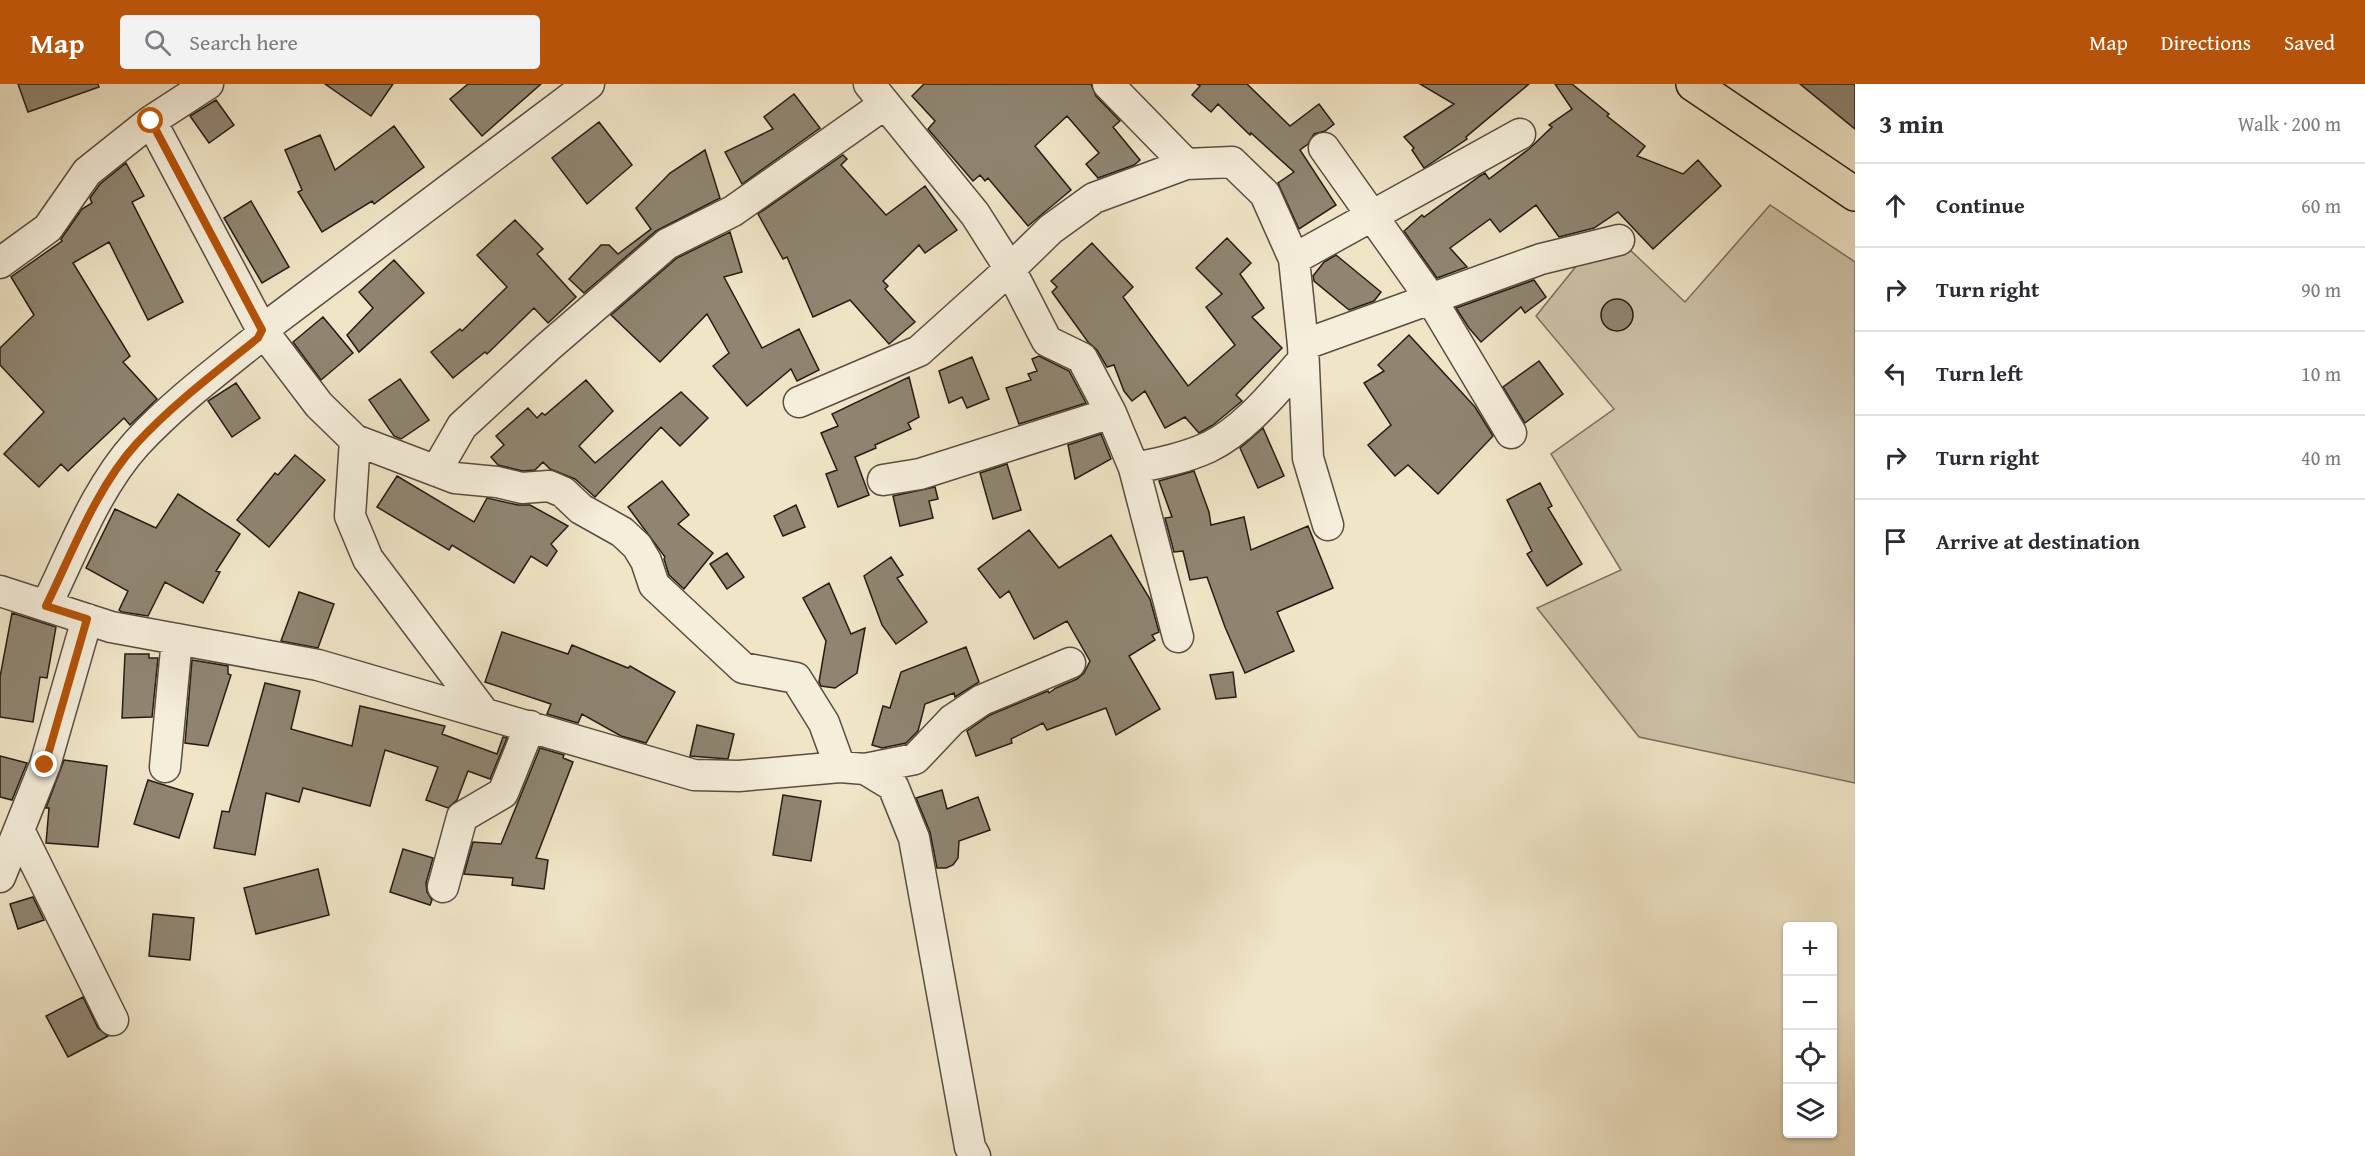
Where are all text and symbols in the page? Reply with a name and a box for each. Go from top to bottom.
search box [120,15,540,69]
text: Map [30,22,84,63]
icon: search [141,26,174,59]
text: Search here [189,26,298,58]
text: Map [2089,27,2128,58]
text: Directions [2161,27,2251,58]
text: Saved [2284,27,2335,58]
text: 3 min [1879,104,1944,143]
route start [137,107,163,133]
text: Walk · 200 m [2238,109,2341,138]
icon: ahead [1879,189,1912,222]
text: Continue [1936,189,2025,221]
text: 60 m [2301,191,2341,220]
icon: right [1879,273,1912,306]
text: Turn right [1936,273,2039,305]
text: 90 m [2301,275,2341,304]
icon: left [1879,357,1912,390]
text: Turn left [1936,357,2023,389]
text: 10 m [2301,359,2341,388]
icon: right [1879,441,1912,474]
text: Turn right [1936,441,2039,473]
text: 40 m [2301,443,2341,472]
icon: arrive [1879,525,1912,558]
text: Arrive at destination [1936,525,2140,557]
route end [31,751,57,777]
map controls [1783,922,1837,1138]
button: + [1783,922,1837,976]
button: − [1783,976,1837,1030]
button: locate [1783,1030,1837,1084]
button: layers [1783,1084,1837,1138]

